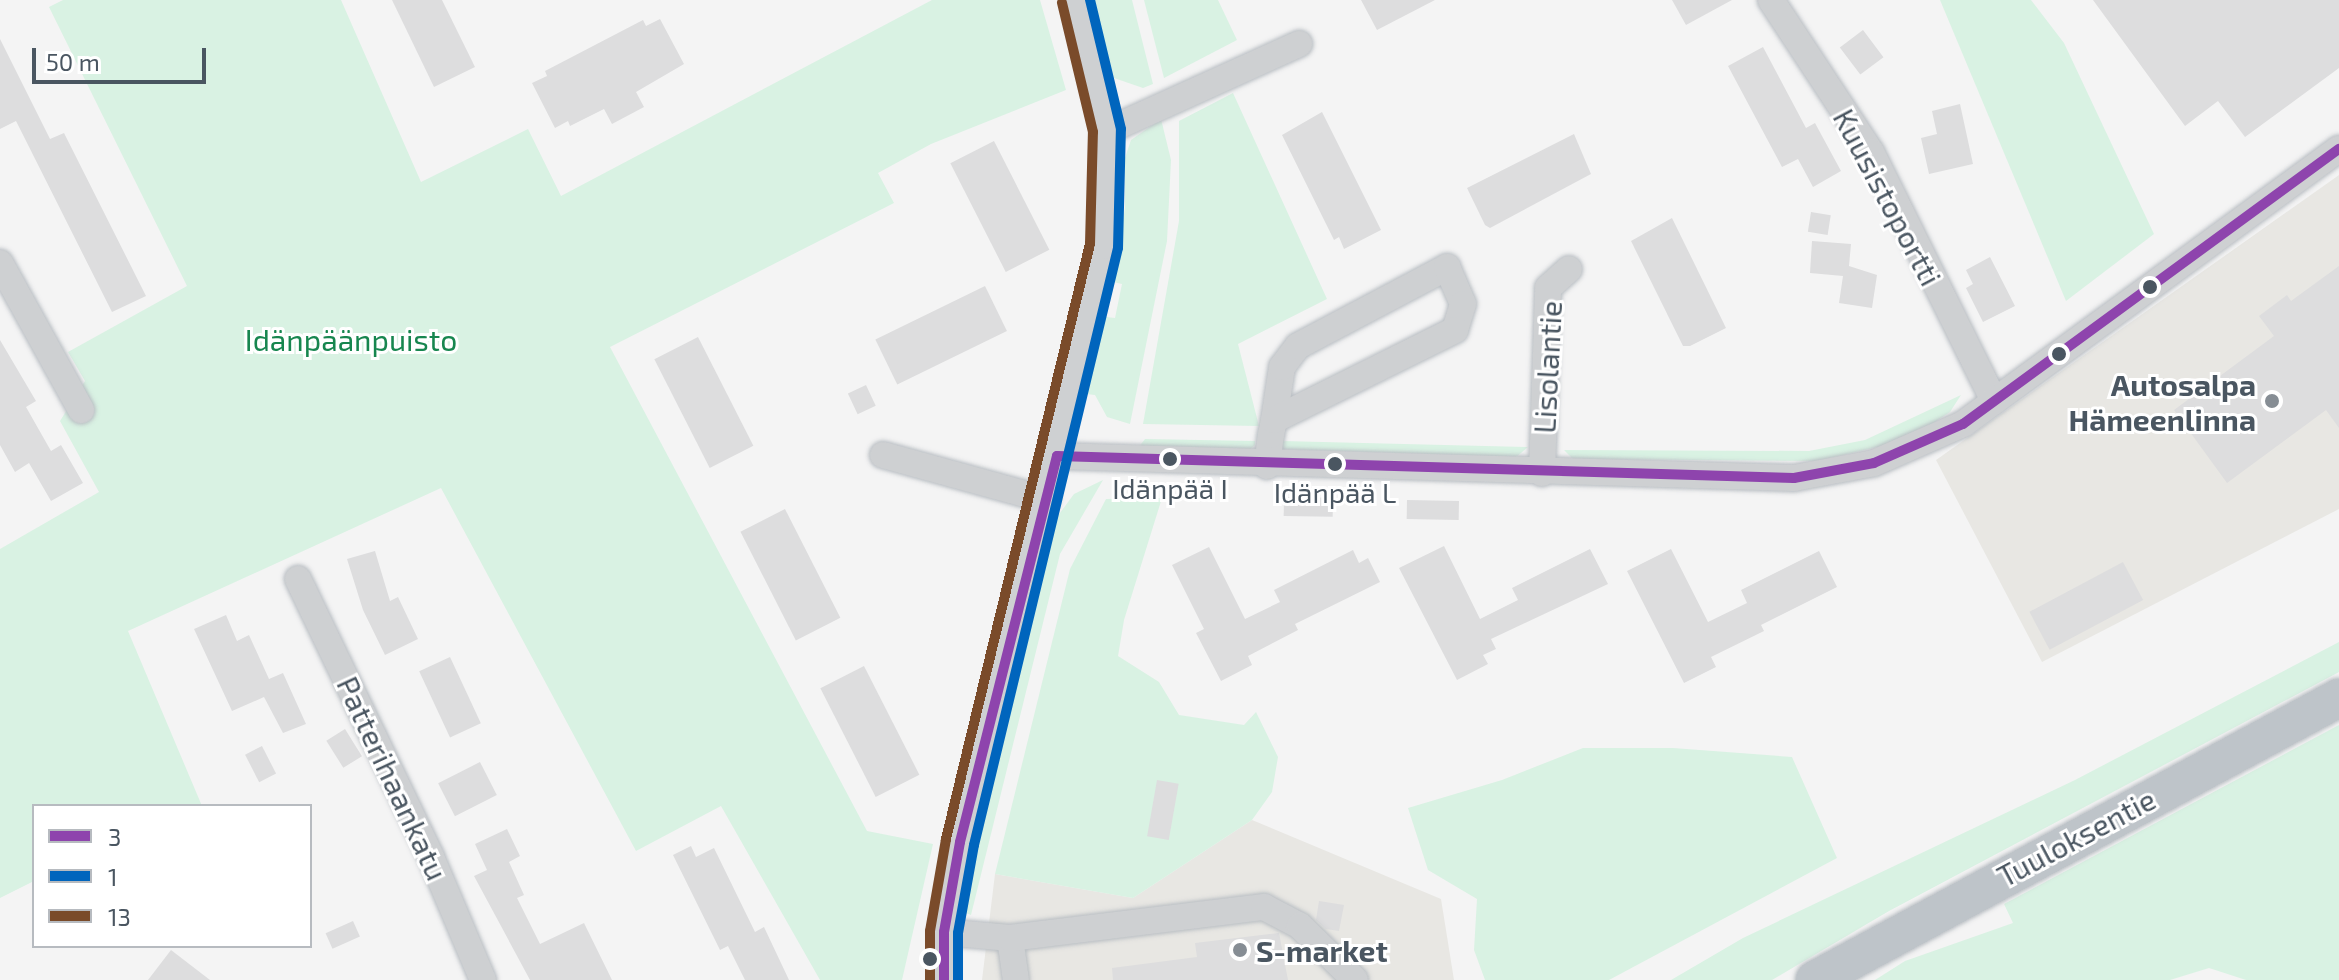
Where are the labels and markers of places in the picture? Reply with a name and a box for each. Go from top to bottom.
unlabelled marker [2142,279,2158,295]
unlabelled marker [2051,346,2067,362]
place label: Autosalpa Hämeenlinna [2069,366,2256,436]
marker: Autosalpa Hämeenlinna [2263,392,2281,410]
marker: Idänpää I [1162,451,1178,467]
marker: Idänpää L [1327,456,1343,472]
place label: Idänpää I [1112,471,1228,505]
place label: Idänpää L [1274,475,1396,509]
place label: S-market [1256,932,1388,968]
marker: S-market [1231,941,1249,959]
unlabelled marker [922,951,938,967]

